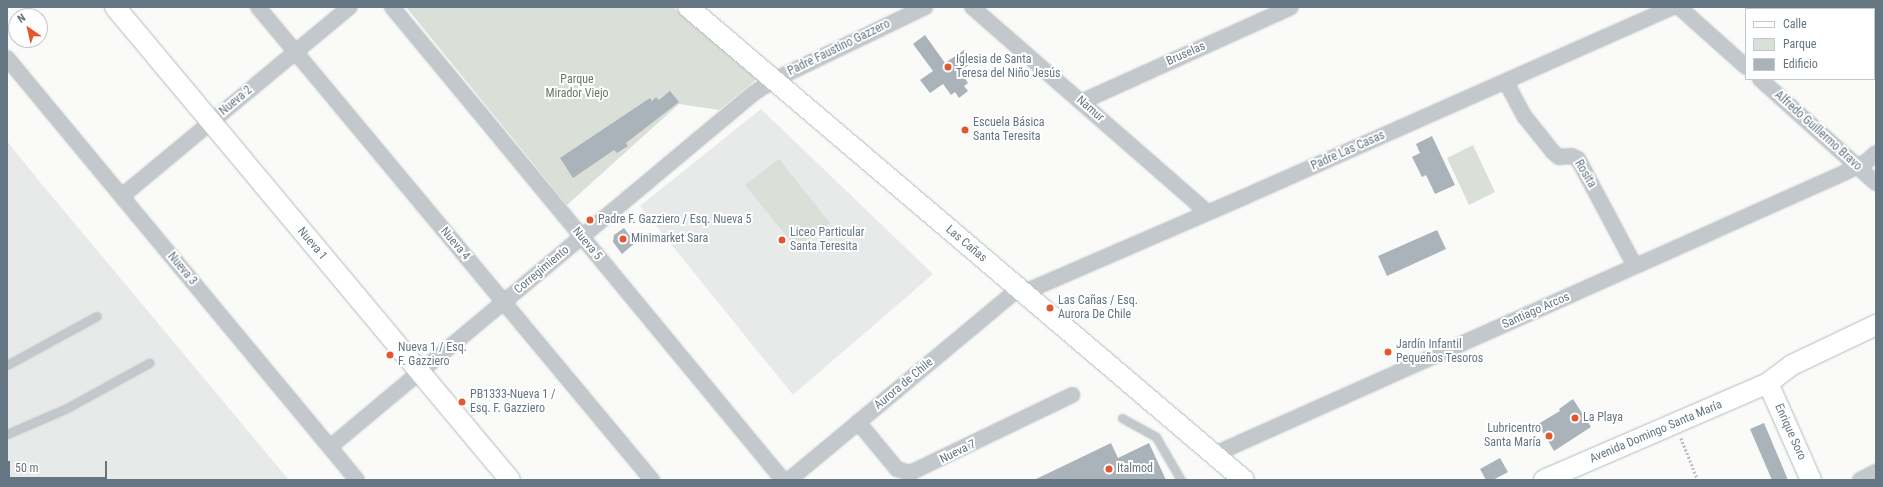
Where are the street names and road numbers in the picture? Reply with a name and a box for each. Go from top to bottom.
street label: Padre Faustino Gazzero [785,17,893,79]
street label: Bruselas [1164,39,1208,69]
street label: Nueva 2 [217,83,255,119]
street label: Alfredo Guillermo Bravo [1771,88,1865,174]
street label: Namur [1073,93,1107,125]
street label: Padre Las Casas [1309,128,1387,174]
street label: Rosita [1571,157,1599,191]
street label: Las Cañas [943,223,989,265]
street label: Nueva 1 [294,225,330,263]
street label: Nueva 4 [437,225,473,263]
street label: Nueva 5 [569,225,605,263]
street label: Corregimiento [512,243,572,297]
street label: Nueva 3 [164,250,200,288]
street label: Santiago Arcos [1500,290,1572,332]
street label: Aurora de Chile [872,355,936,413]
street label: Avenida Domingo Santa María [1588,398,1724,466]
street label: Enrique Soro [1771,402,1809,462]
street label: Nueva 7 [938,437,978,467]

